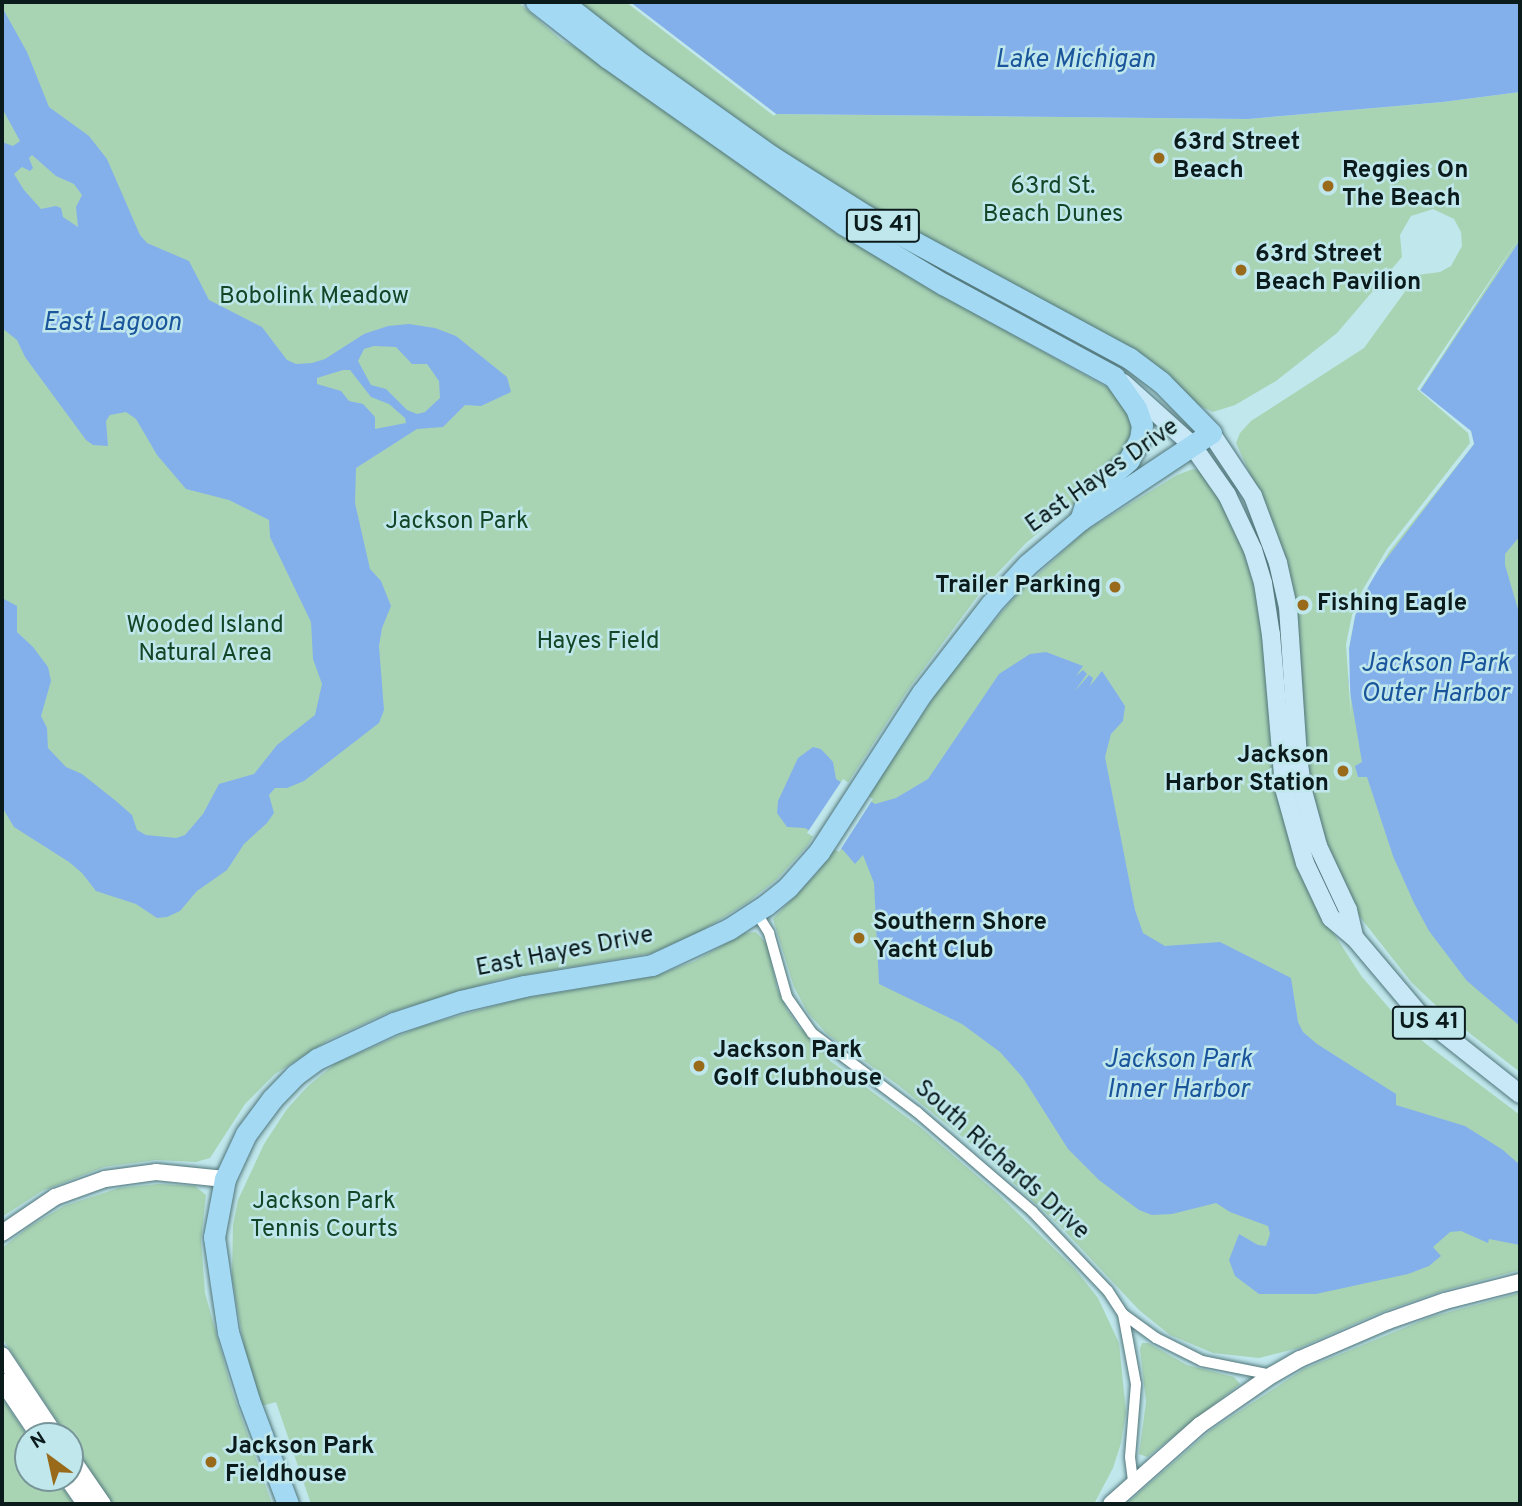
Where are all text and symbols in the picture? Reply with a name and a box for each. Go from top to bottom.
water label: Lake Michigan [995,45,1155,77]
place label: 63rd Street Beach [1173,130,1300,186]
marker: 63rd Street Beach [1151,150,1167,166]
place label: Reggies On The Beach [1342,158,1468,214]
park label: 63rd St. Beach Dunes [983,174,1123,230]
marker: Reggies On The Beach [1320,178,1336,194]
road number: US 41 [844,206,922,246]
place label: 63rd Street Beach Pavilion [1255,242,1421,298]
marker: 63rd Street Beach Pavilion [1233,262,1249,278]
park label: Bobolink Meadow [219,284,409,312]
water label: East Lagoon [43,308,181,340]
street label: East Hayes Drive [1021,414,1185,540]
park label: Jackson Park [385,509,529,537]
place label: Trailer Parking [935,573,1101,601]
marker: Trailer Parking [1107,579,1123,595]
place label: Fishing Eagle [1317,591,1467,619]
marker: Fishing Eagle [1295,597,1311,613]
park label: Wooded Island Natural Area [126,613,284,669]
park label: Hayes Field [536,629,660,657]
water label: Jackson Park Outer Harbor [1361,649,1509,710]
place label: Jackson Harbor Station [1165,743,1329,799]
marker: Jackson Harbor Station [1335,763,1351,779]
place label: Southern Shore Yacht Club [873,910,1047,966]
street label: East Hayes Drive [474,922,656,984]
marker: Southern Shore Yacht Club [851,930,867,946]
road number: US 41 [1390,1004,1468,1042]
place label: Jackson Park Golf Clubhouse [713,1038,882,1094]
water label: Jackson Park Inner Harbor [1104,1045,1252,1106]
marker: Jackson Park Golf Clubhouse [691,1058,707,1074]
street label: South Richards Drive [908,1075,1094,1247]
park label: Jackson Park Tennis Courts [250,1189,398,1245]
north arrow [14,1422,84,1492]
text: N [26,1427,51,1455]
place label: Jackson Park Fieldhouse [225,1434,374,1490]
marker: Jackson Park Fieldhouse [203,1454,219,1470]

